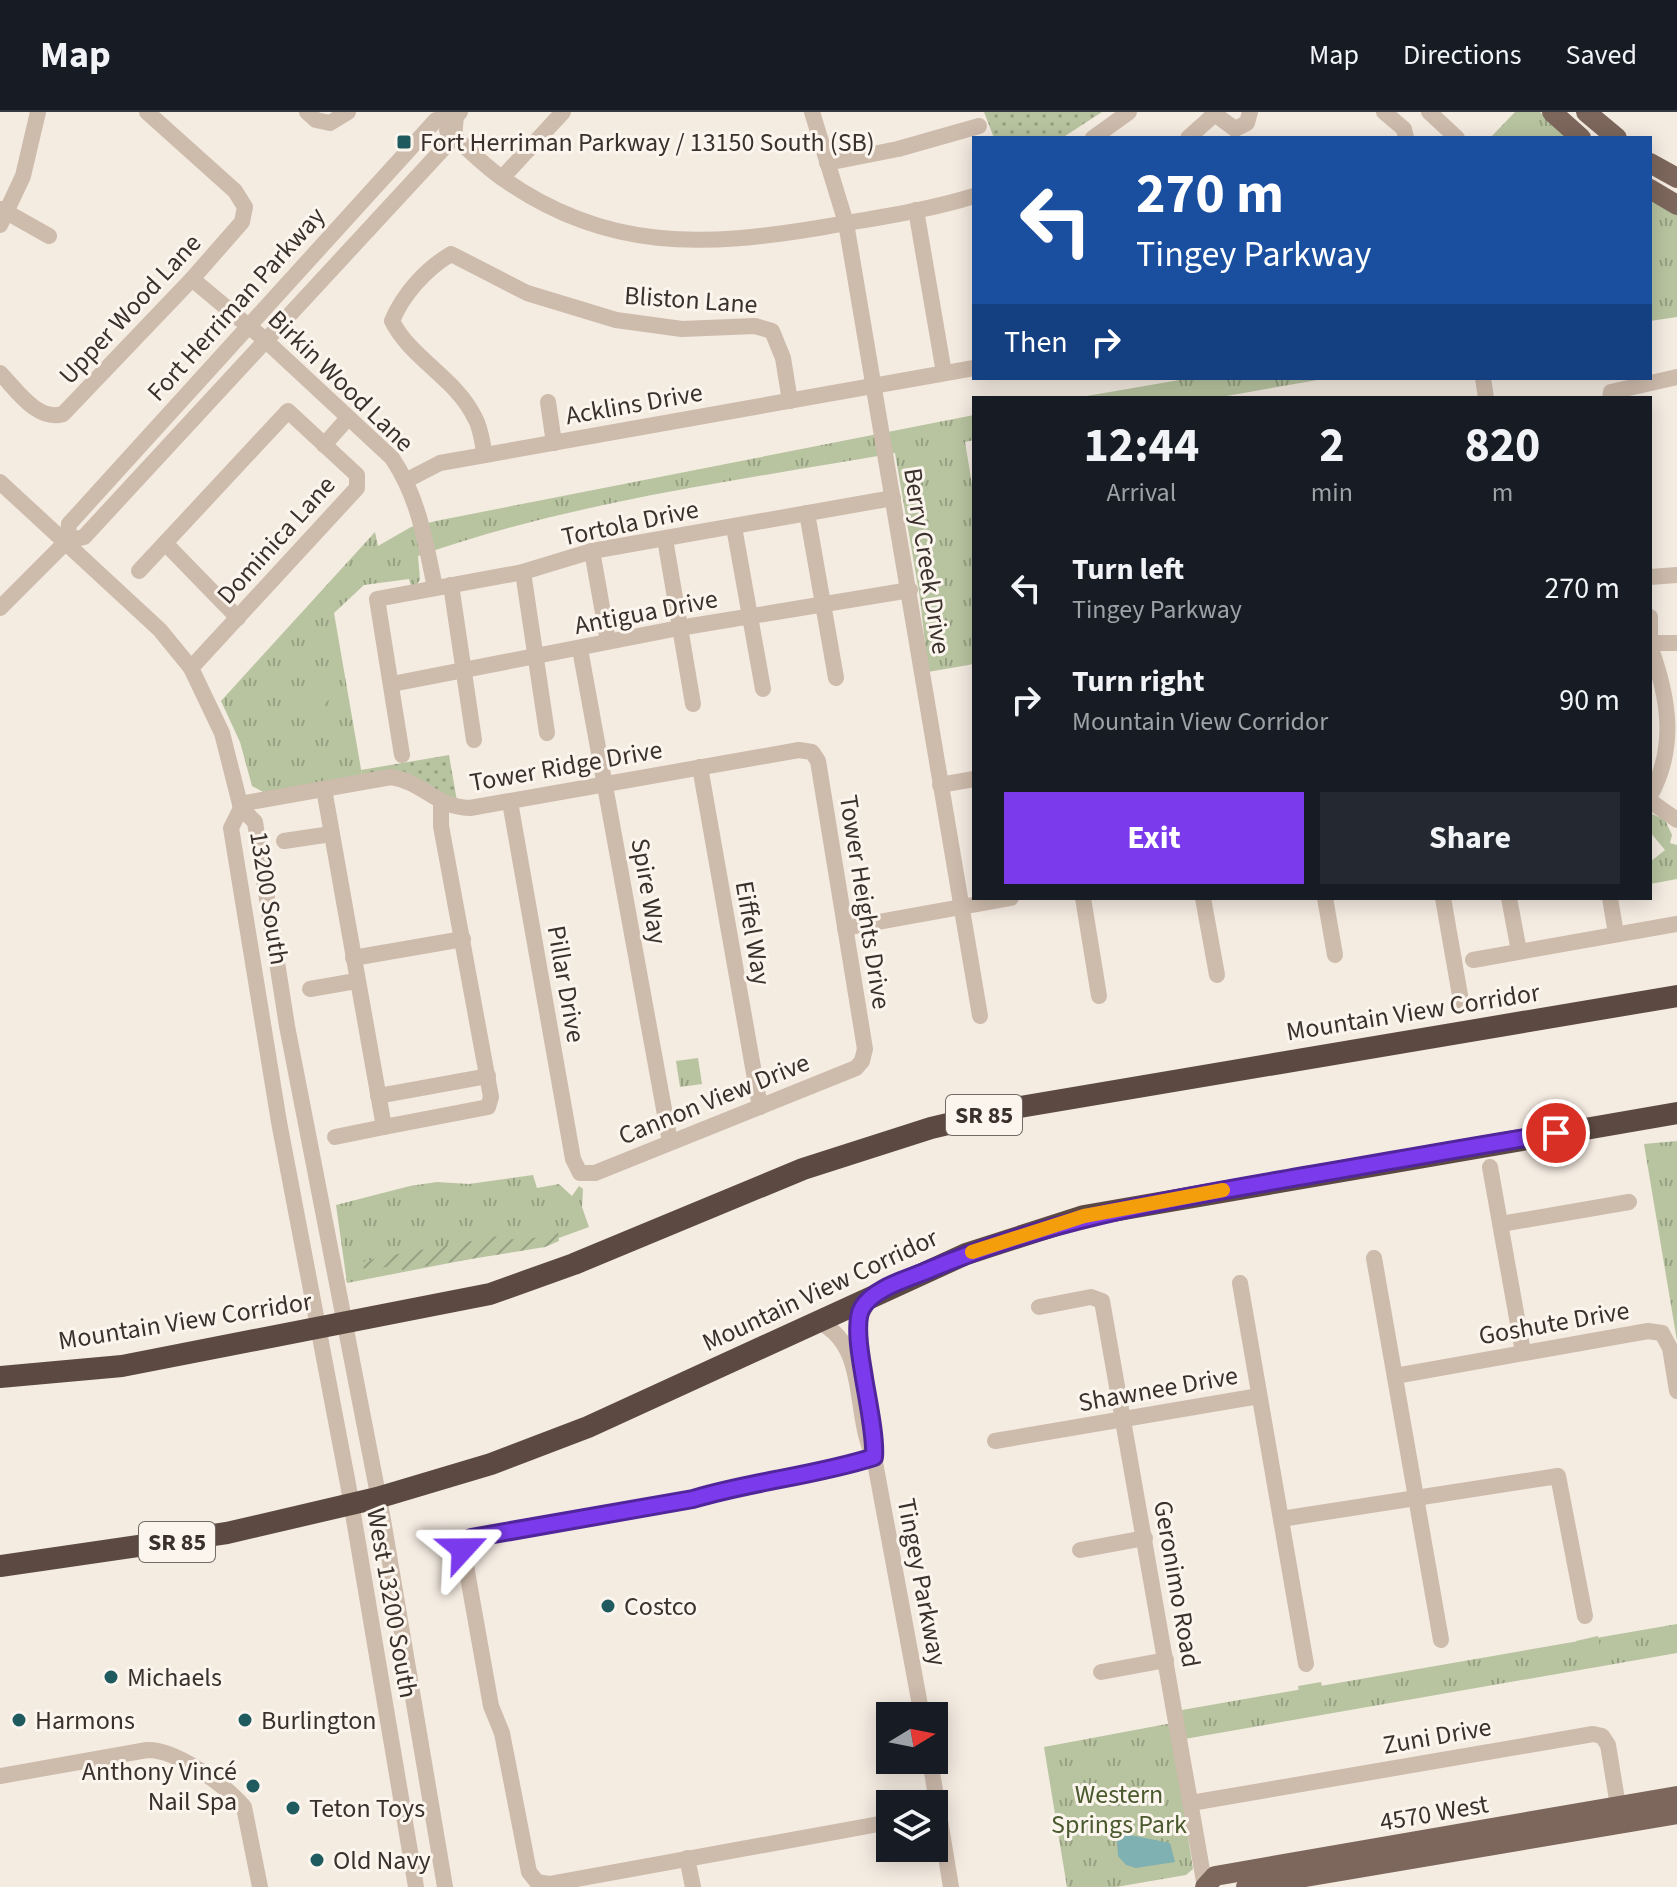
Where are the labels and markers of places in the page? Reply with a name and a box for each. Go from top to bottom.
place label: Fort Herriman Parkway / 13150 South (SB) [420,124,875,161]
marker: Fort Herriman Parkway / 13150 South (SB) [395,133,413,151]
pin [1522,1099,1590,1167]
place label: Costco [624,1588,697,1625]
marker: Costco [599,1597,617,1615]
place label: Michaels [127,1659,222,1696]
marker: Michaels [102,1668,120,1686]
place label: Harmons [35,1702,135,1739]
place label: Burlington [261,1702,377,1739]
marker: Harmons [10,1711,28,1729]
marker: Burlington [236,1711,254,1729]
place label: Anthony Vincé Nail Spa [82,1753,237,1820]
marker: Anthony Vincé Nail Spa [244,1777,262,1795]
place label: Teton Toys [309,1790,425,1827]
marker: Teton Toys [284,1799,302,1817]
place label: Old Navy [333,1842,431,1879]
marker: Old Navy [308,1851,326,1869]

